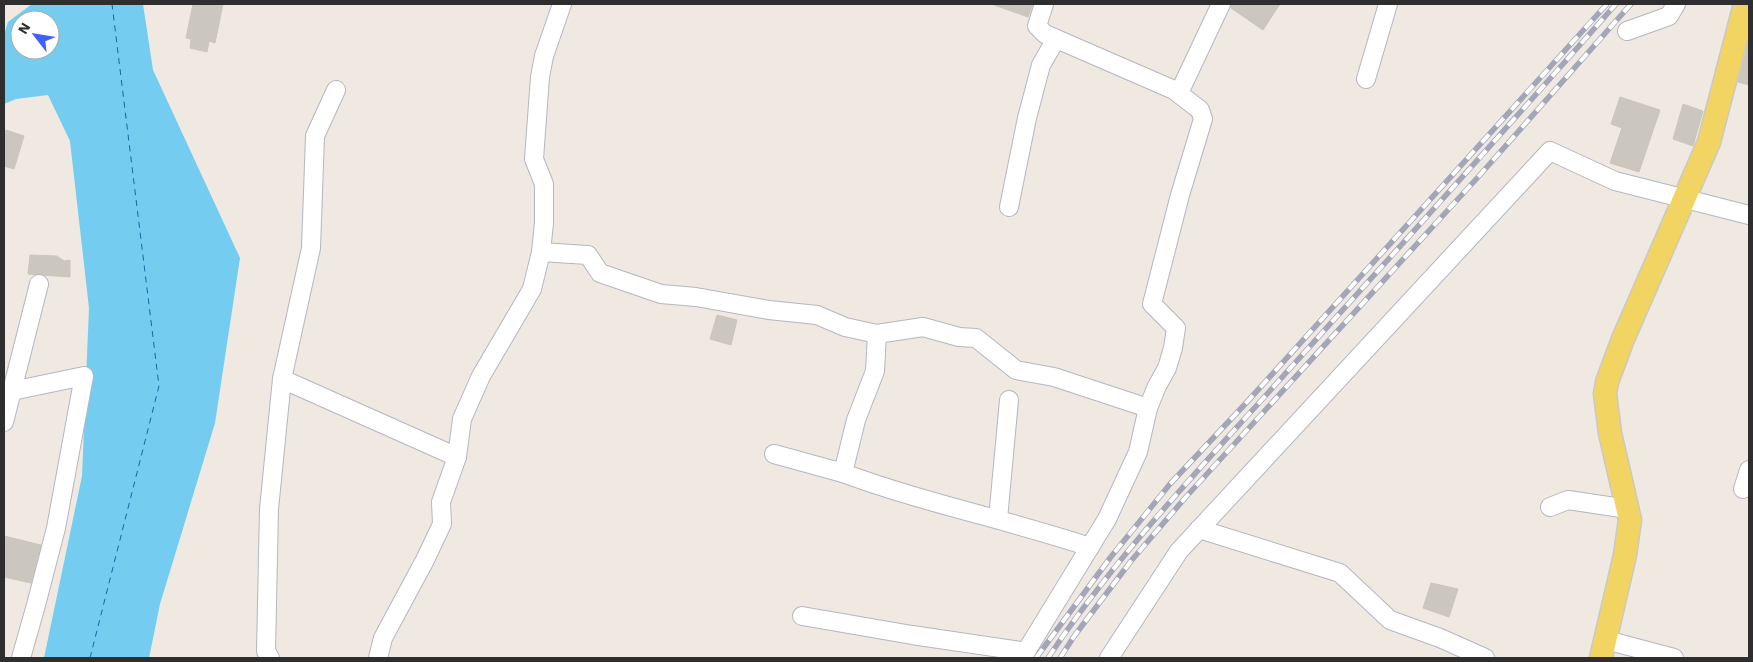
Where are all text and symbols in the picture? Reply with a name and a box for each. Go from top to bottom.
north arrow [10,10,60,60]
text: N [14,20,33,37]

